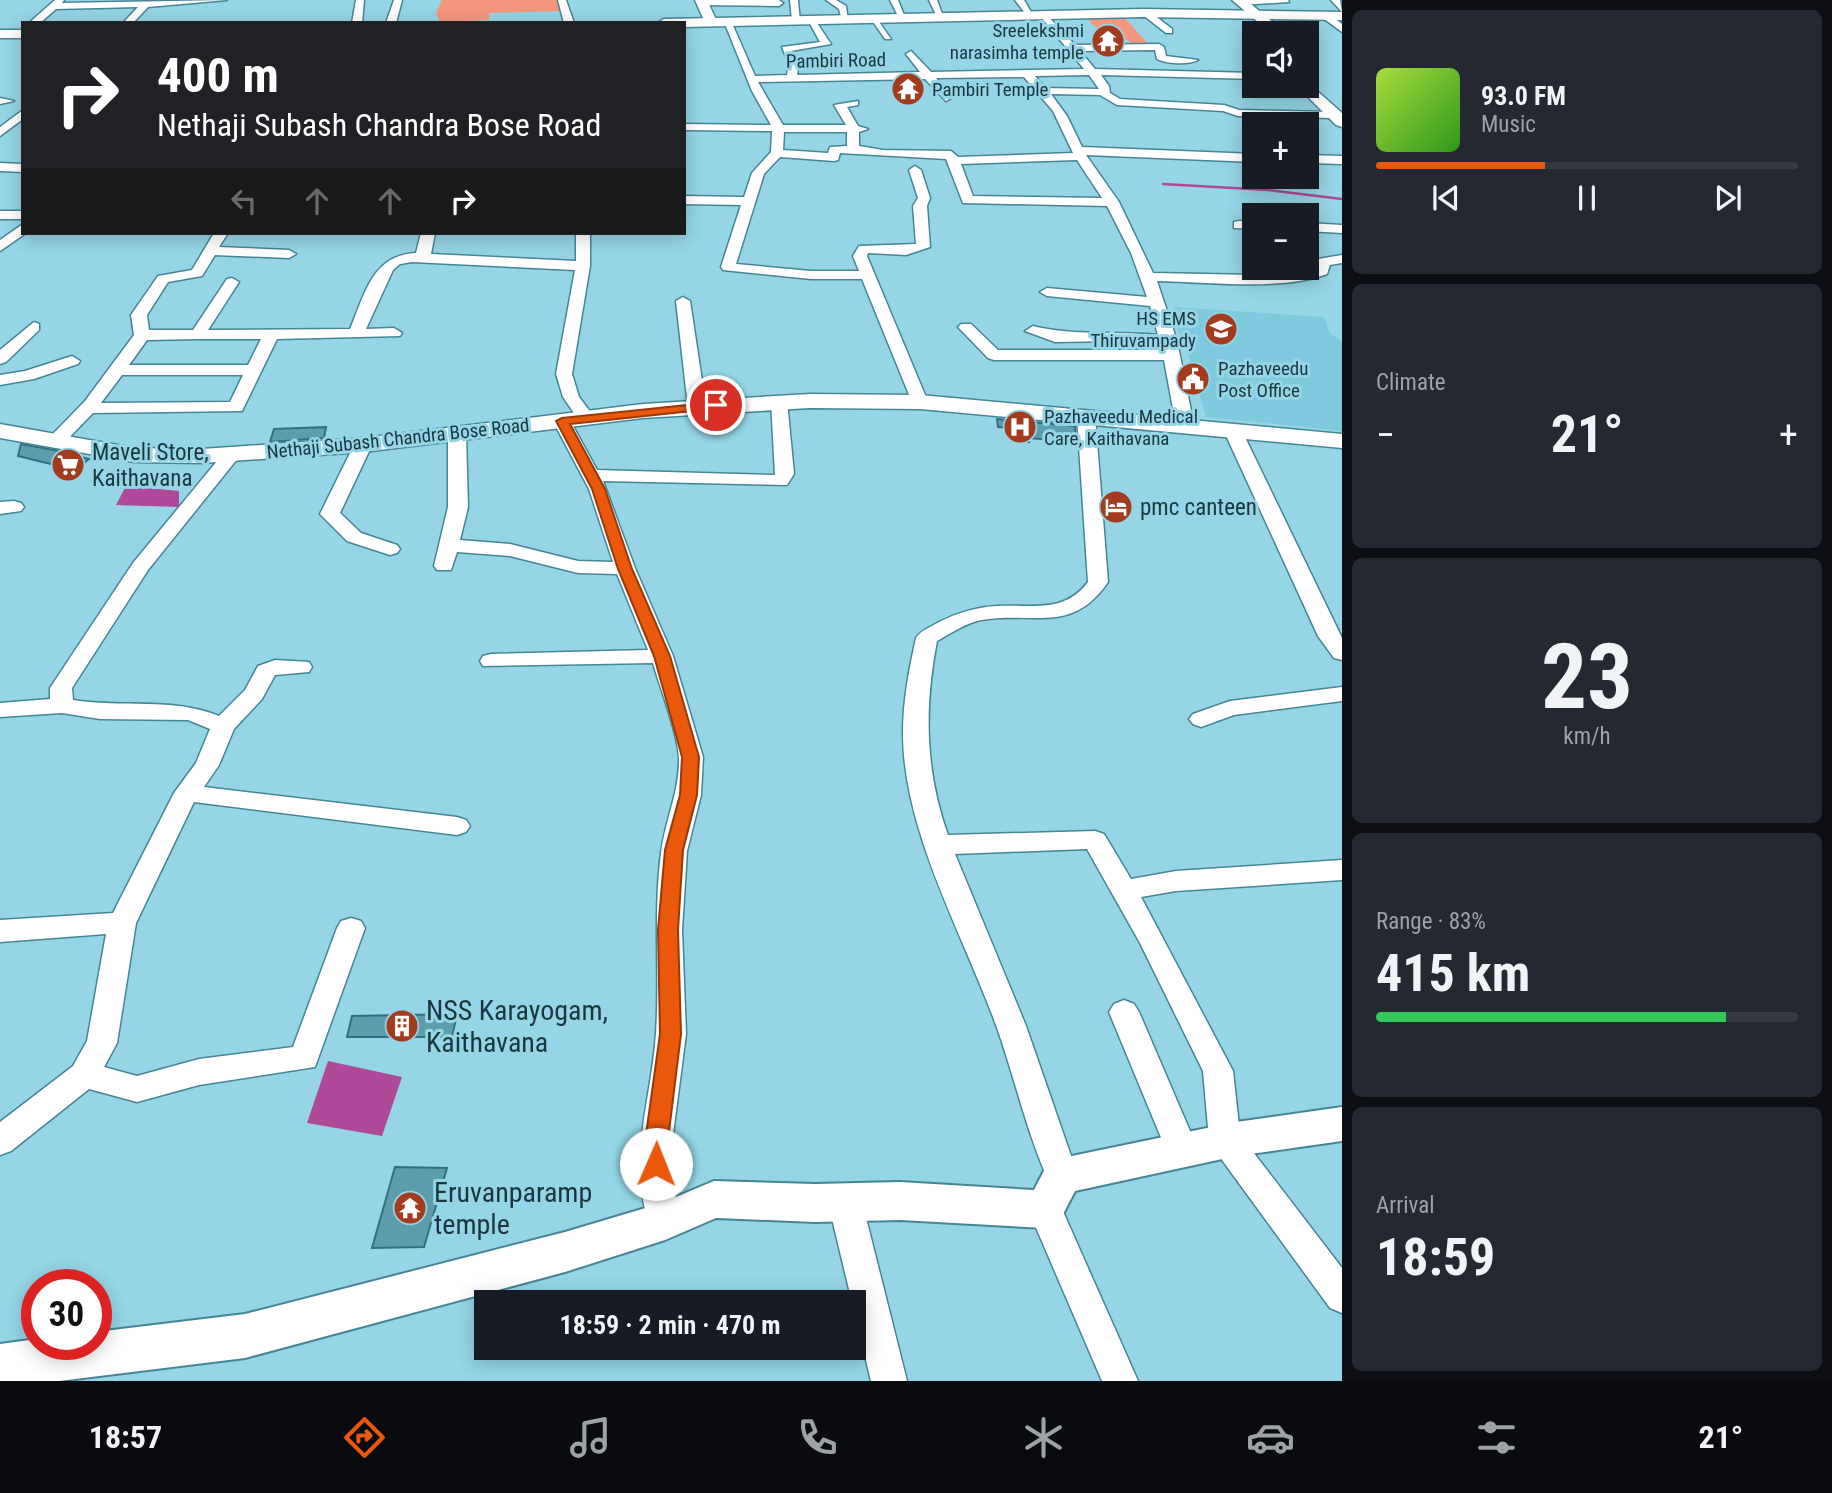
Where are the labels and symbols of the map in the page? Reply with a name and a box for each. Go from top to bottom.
place label: Sreelekshmi narasimha temple [950,19,1084,64]
temple icon: Sreelekshmi narasimha temple [1089,22,1127,60]
street label: Pambiri Road [786,48,886,73]
temple icon: Pambiri Temple [889,70,927,108]
place label: Pambiri Temple [932,78,1049,101]
place label: HS EMS Thiruvampady [1090,307,1196,352]
school or university icon: HS EMS Thiruvampady [1202,310,1240,348]
place label: Pazhaveedu Post Office [1218,357,1308,402]
public building icon: Pazhaveedu Post Office [1174,360,1212,398]
pin [686,375,746,435]
place label: Pazhaveedu Medical Care, Kaithavana [1044,405,1198,450]
hospital icon: Pazhaveedu Medical Care, Kaithavana [1001,408,1039,446]
street label: Nethaji Subash Chandra Bose Road [266,413,530,464]
place label: Maveli Store, Kaithavana [92,439,209,492]
supermarket icon: Maveli Store, Kaithavana [49,446,87,484]
hotel icon: pmc canteen [1097,488,1135,526]
place label: pmc canteen [1140,494,1257,521]
place label: NSS Karayogam, Kaithavana [426,994,608,1059]
building icon: NSS Karayogam, Kaithavana [383,1007,421,1045]
position arrow [619,1127,693,1201]
place label: Eruvanparamp temple [434,1176,592,1241]
temple icon: Eruvanparamp temple [391,1189,429,1227]
speed limit sign: 30 [21,1269,112,1360]

